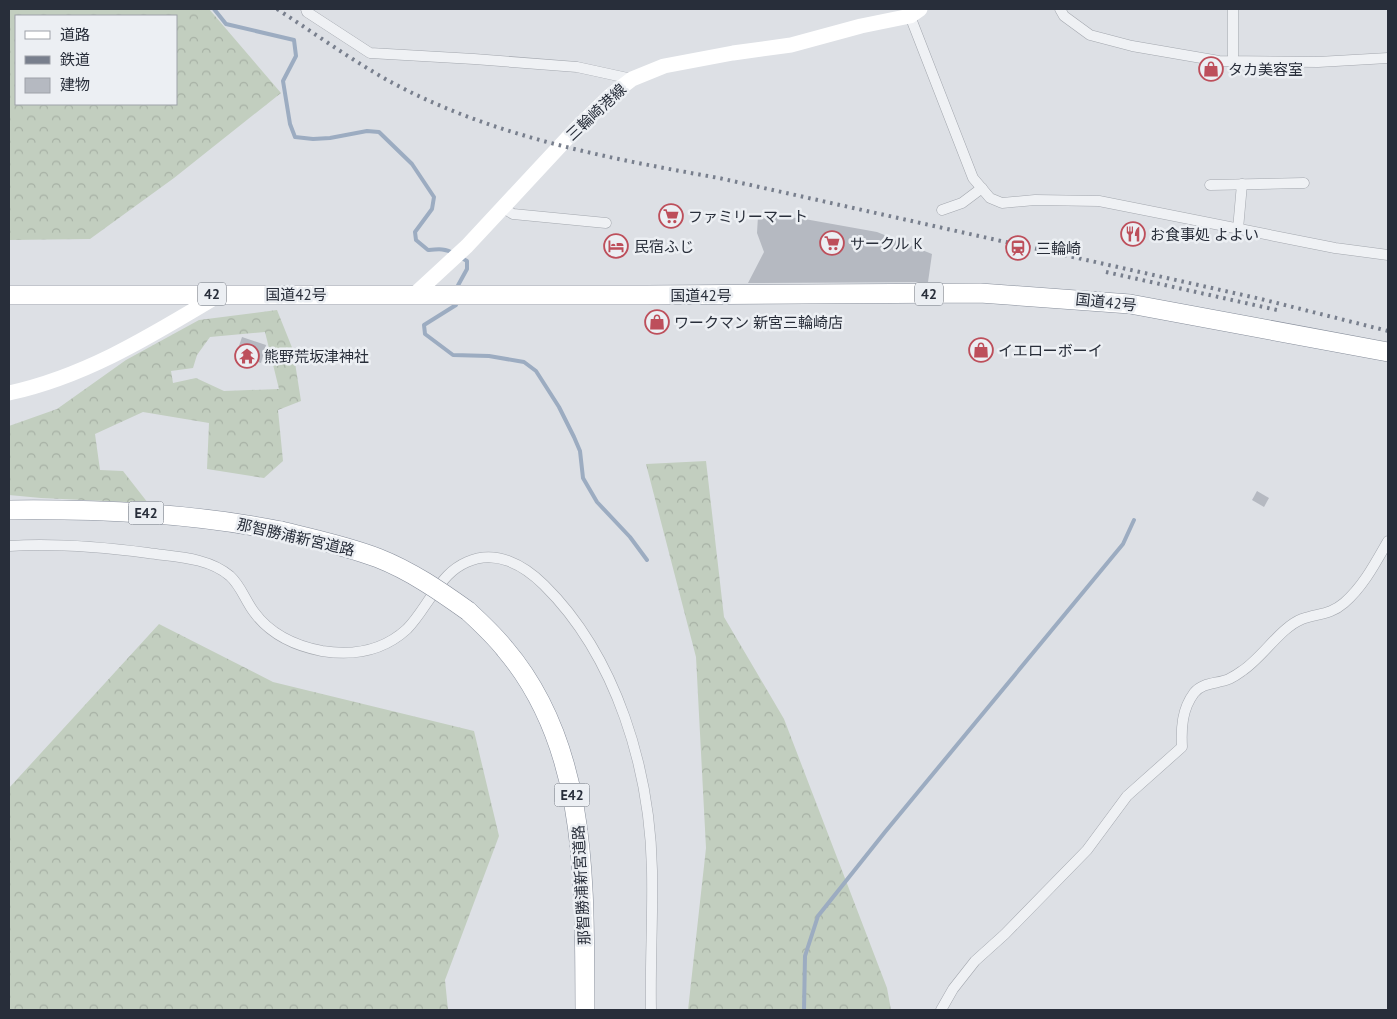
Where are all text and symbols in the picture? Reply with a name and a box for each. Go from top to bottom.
legend [15,15,178,105]
text: 道路 [60,25,90,44]
text: 鉄道 [60,50,90,69]
shop icon: タカ美容室 [1198,56,1224,82]
place label: タカ美容室 [1228,60,1303,79]
text: 建物 [60,75,90,94]
street label: 三輪崎港線 [562,79,630,145]
supermarket icon: ファミリーマート [658,203,684,229]
place label: ファミリーマート [688,207,808,226]
restaurant icon: お食事処 よよい [1120,221,1146,247]
place label: お食事処 よよい [1150,225,1259,244]
supermarket icon: サークル K [819,230,845,256]
hotel icon: 民宿ふじ [603,233,629,259]
place label: サークル K [850,234,923,253]
station icon: 三輪崎 [1005,235,1031,261]
place label: 民宿ふじ [634,237,694,256]
place label: 三輪崎 [1036,239,1081,258]
road number: 42 [198,282,226,306]
road number: 42 [915,282,943,306]
street label: 国道42号 [265,285,327,304]
street label: 国道42号 [670,286,732,305]
street label: 国道42号 [1074,289,1138,315]
shop icon: ワークマン 新宮三輪崎店 [644,309,670,335]
place label: ワークマン 新宮三輪崎店 [674,313,843,332]
shop icon: イエローボーイ [968,337,994,363]
place label: イエローボーイ [998,341,1103,360]
temple icon: 熊野荒坂津神社 [234,343,260,369]
place label: 熊野荒坂津神社 [264,347,369,366]
road number: E42 [128,502,164,524]
street label: 那智勝浦新宮道路 [235,514,357,560]
road number: E42 [554,784,590,806]
street label: 那智勝浦新宮道路 [568,825,594,945]

